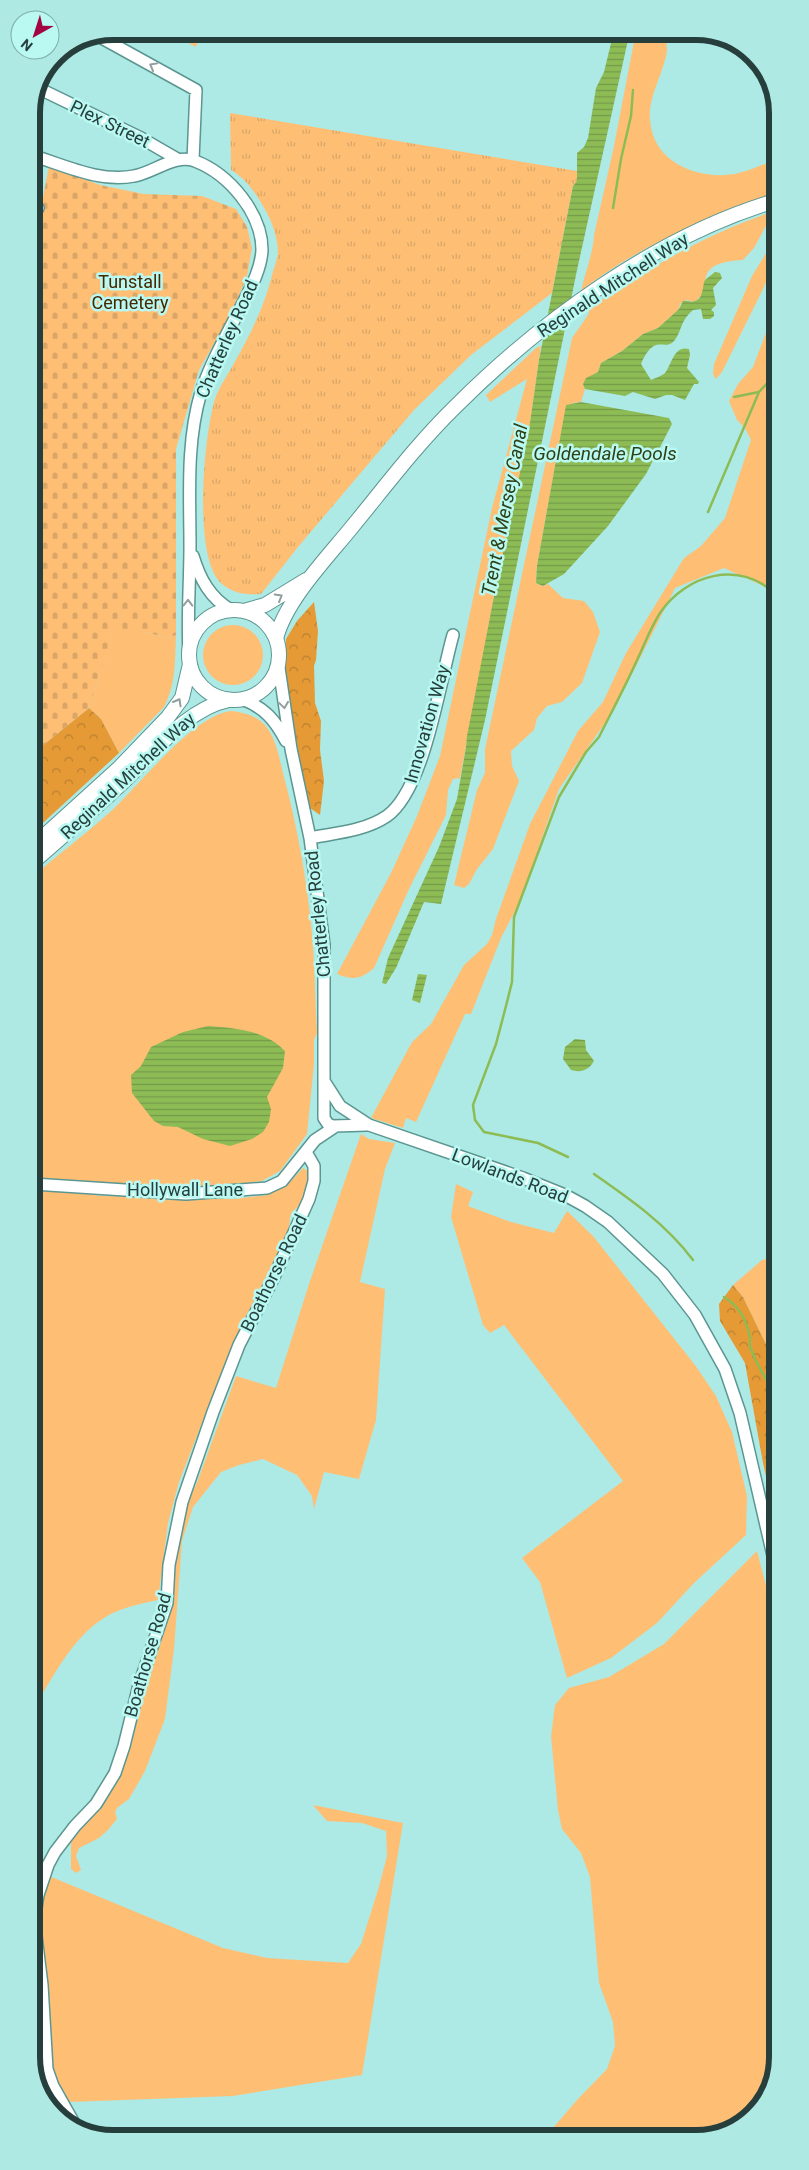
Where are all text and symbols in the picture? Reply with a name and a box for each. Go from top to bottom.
north arrow [10,10,60,60]
text: N [18,36,36,54]
one-way arrow [150,63,159,73]
street label: Plex Street [67,95,154,152]
street label: Reginald Mitchell Way [533,228,693,341]
park label: Tunstall Cemetery [92,271,169,313]
street label: Chatterley Road [191,277,262,401]
water label: Trent & Mersey Canal [477,422,533,598]
water label: Goldendale Pools [533,442,677,465]
one-way arrow [273,593,282,603]
one-way arrow [183,599,193,607]
street label: Innovation Way [400,662,454,785]
one-way arrow [172,699,182,708]
one-way arrow [278,702,289,710]
street label: Reginald Mitchell Way [56,708,199,843]
street label: Chatterley Road [300,850,335,978]
street label: Lowlands Road [449,1144,571,1207]
street label: Hollywall Lane [127,1179,243,1200]
street label: Boathorse Road [236,1211,311,1335]
street label: Boathorse Road [120,1590,175,1719]

